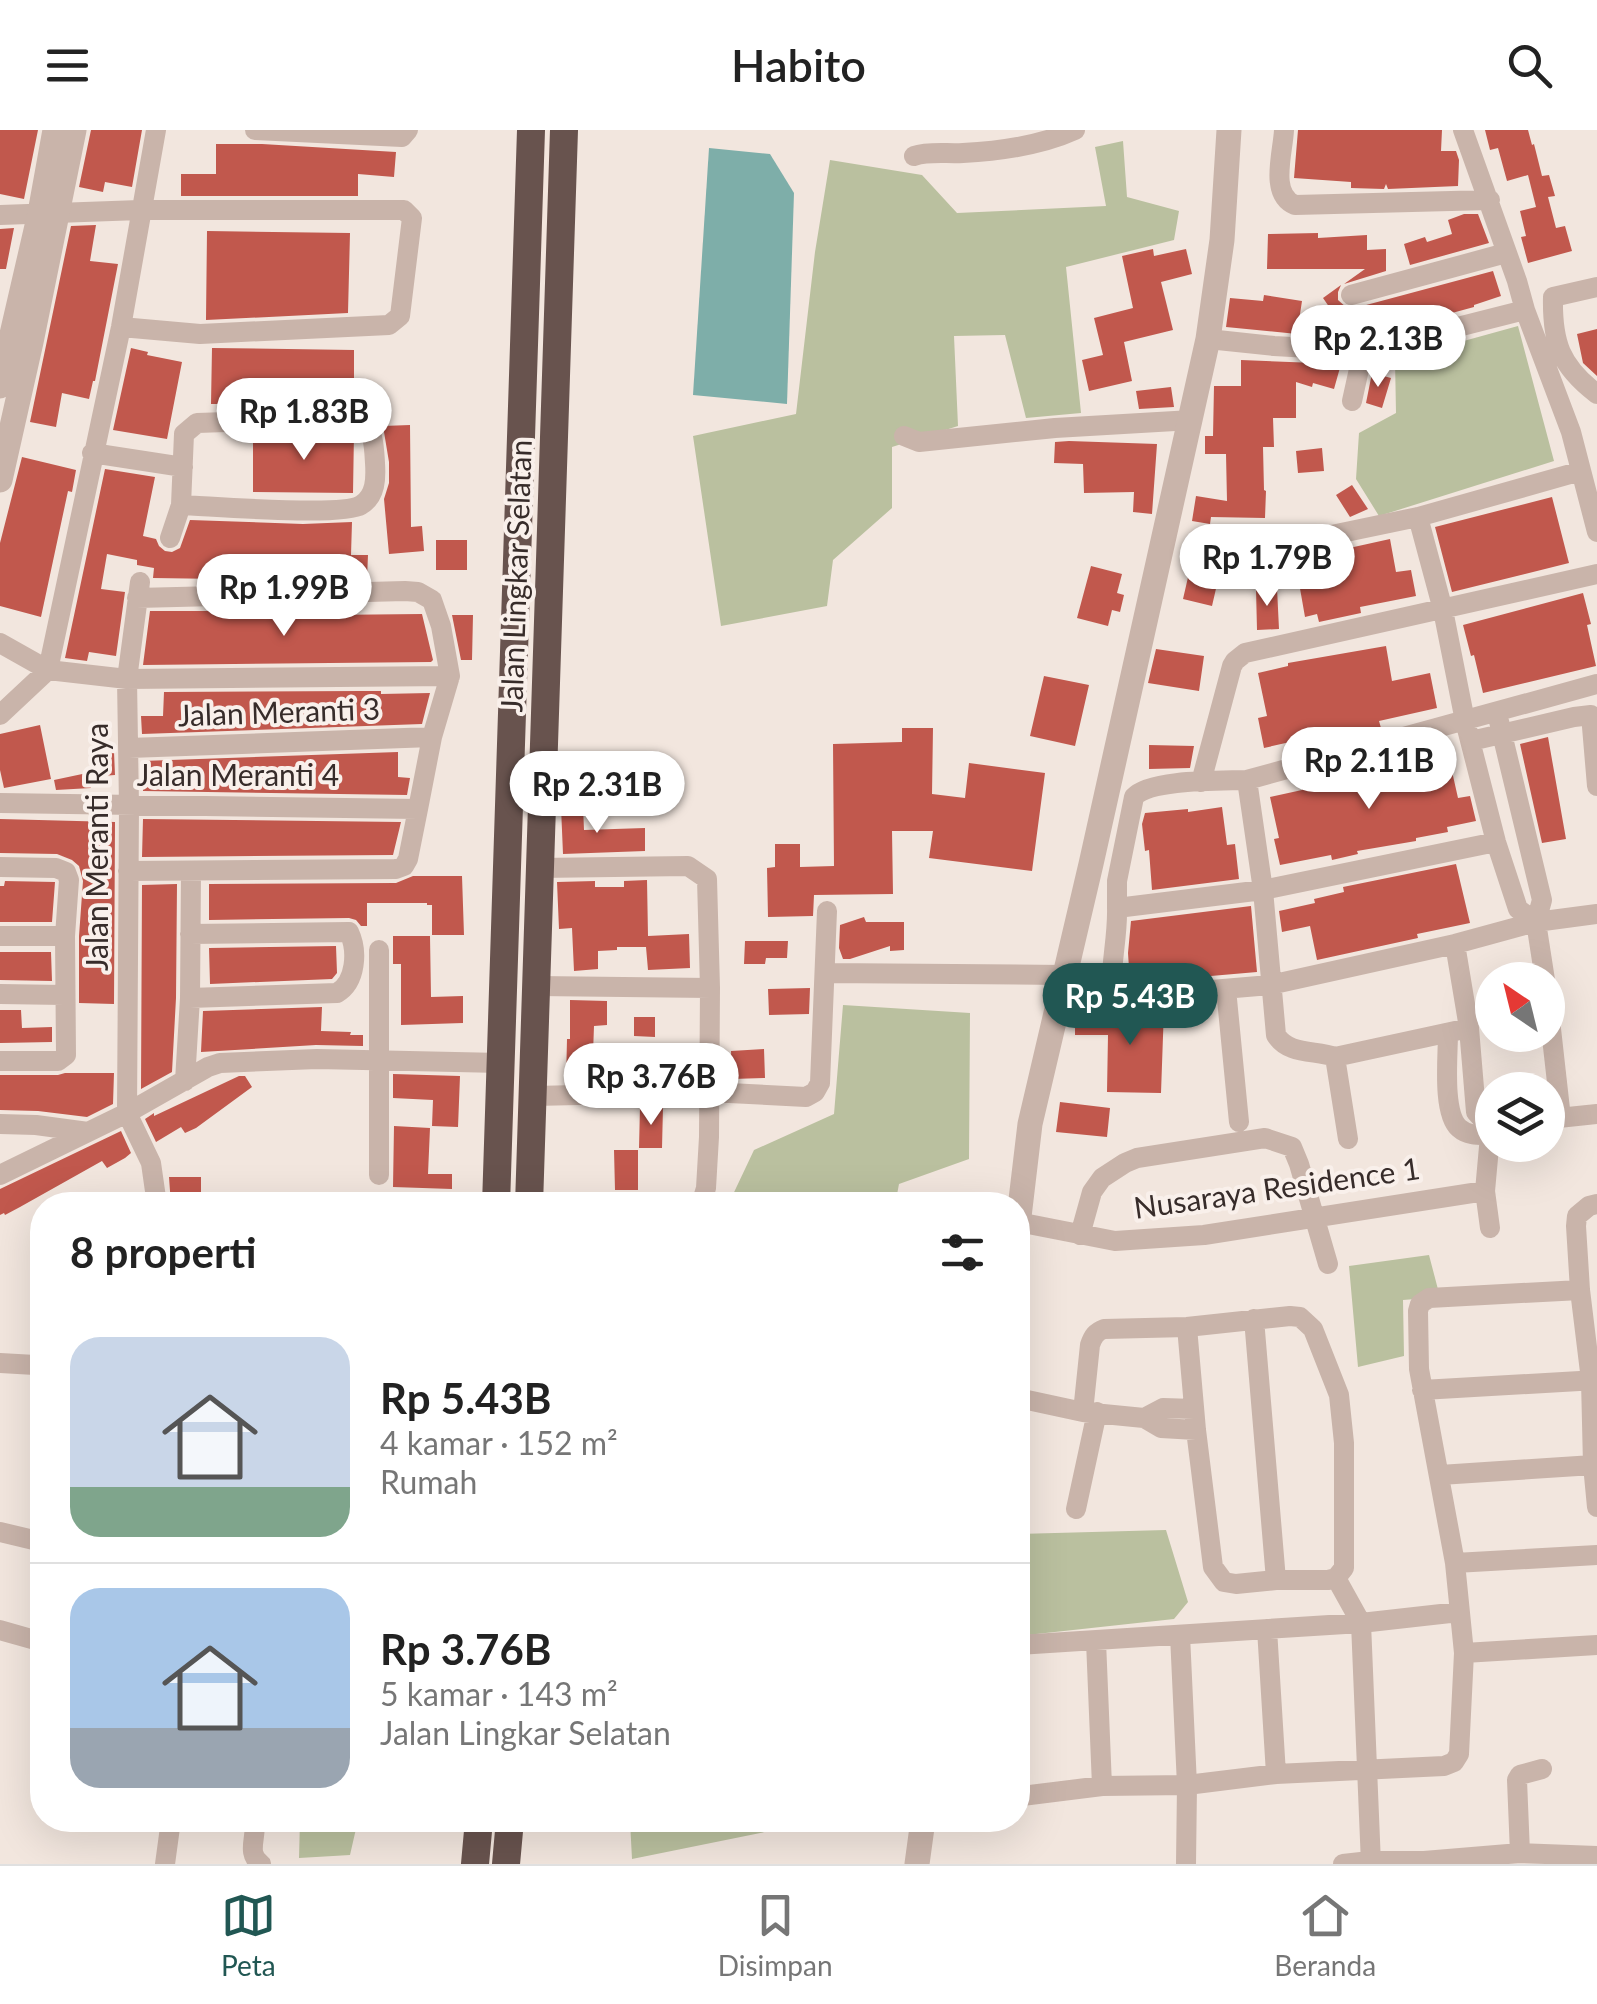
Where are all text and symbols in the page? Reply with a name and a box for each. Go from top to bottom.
icon: menu [40,38,95,93]
text: Habito [731,38,866,92]
icon: search [1502,38,1557,93]
pin: Rp 2.13B [1275,305,1481,390]
text: Rp 2.13B [1313,318,1443,357]
pin: Rp 1.83B [201,378,407,463]
text: Rp 1.83B [239,391,369,430]
street label: Jalan Lingkar Selatan [492,439,538,713]
pin: Rp 1.79B [1164,524,1370,609]
text: Rp 1.79B [1202,537,1332,576]
pin: Rp 1.99B [181,554,387,639]
text: Rp 1.99B [219,567,349,606]
street label: Jalan Meranti 3 [177,689,381,733]
street label: Jalan Meranti Raya [78,723,114,971]
pin: Rp 2.11B [1266,727,1472,812]
text: Rp 2.11B [1304,740,1434,779]
pin: Rp 2.31B [494,751,700,836]
street label: Jalan Meranti 4 [137,756,339,792]
text: Rp 2.31B [532,764,662,803]
north arrow [1475,962,1565,1052]
map controls [1475,962,1565,1162]
pin: Rp 5.43B [1027,963,1233,1048]
text: Rp 5.43B [1065,976,1195,1015]
pin: Rp 3.76B [548,1043,754,1128]
text: Rp 3.76B [586,1056,716,1095]
button: layers [1475,1072,1565,1162]
street label: Nusaraya Residence 1 [1131,1149,1422,1225]
icon: filters [935,1225,990,1280]
text: 8 properti [70,1227,257,1277]
text: Rp 5.43B [380,1373,552,1423]
icon: home [150,1377,270,1497]
text: 4 kamar · 152 m² [380,1423,618,1462]
text: Rumah [380,1462,477,1501]
text: Rp 3.76B [380,1624,552,1674]
icon: home [150,1628,270,1748]
text: 5 kamar · 143 m² [380,1674,618,1713]
text: Jalan Lingkar Selatan [380,1713,671,1752]
tab: Peta [221,1888,276,1982]
tab: Disimpan [718,1888,833,1982]
tab: Beranda [1274,1888,1376,1982]

